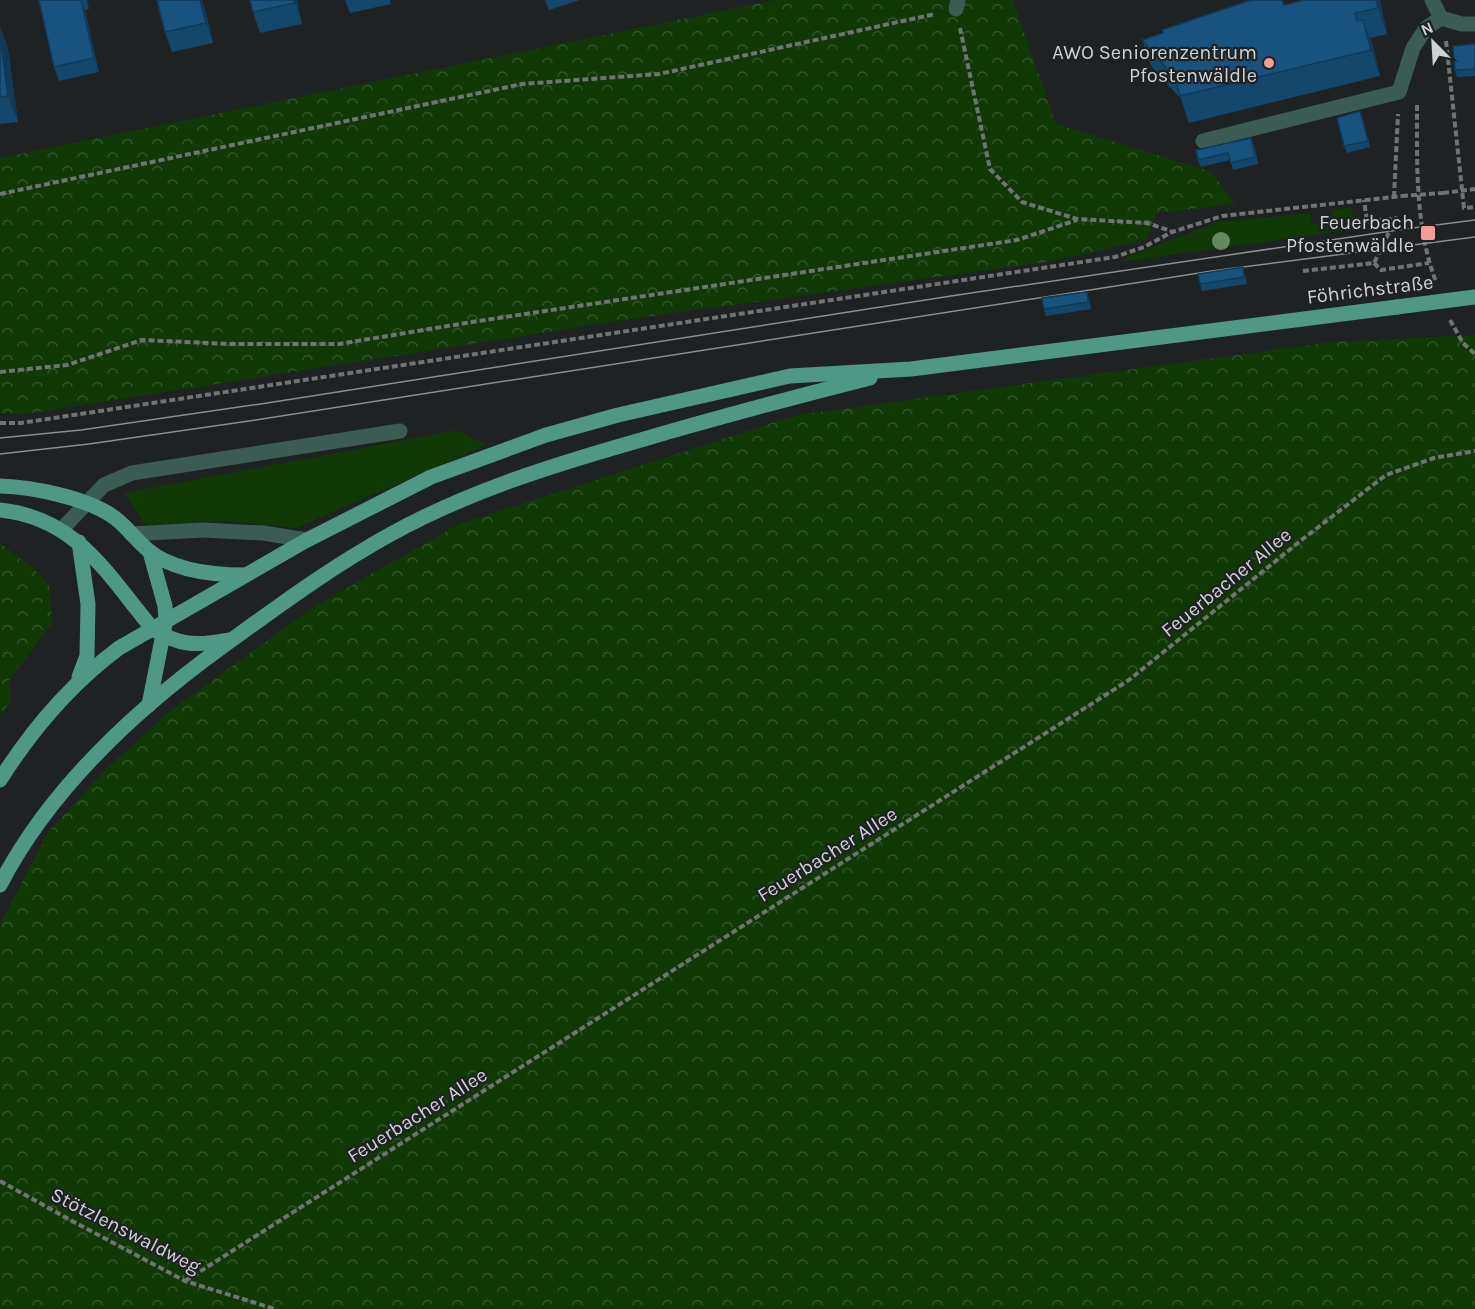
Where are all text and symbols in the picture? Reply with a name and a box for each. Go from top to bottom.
north arrow [1403,12,1463,72]
text: N [1418,18,1436,40]
place label: AWO Seniorenzentrum Pfostenwäldle [1052,41,1257,87]
marker: AWO Seniorenzentrum Pfostenwäldle [1262,56,1276,70]
place label: Feuerbach Pfostenwäldle [1286,211,1414,257]
marker: Feuerbach Pfostenwäldle [1419,224,1437,242]
street label: Föhrichstraße [1305,270,1435,309]
street label: Feuerbacher Allee [1157,523,1296,642]
street label: Feuerbacher Allee [753,802,901,907]
street label: Feuerbacher Allee [343,1063,491,1168]
street label: Stötzlenswaldweg [47,1183,205,1278]

